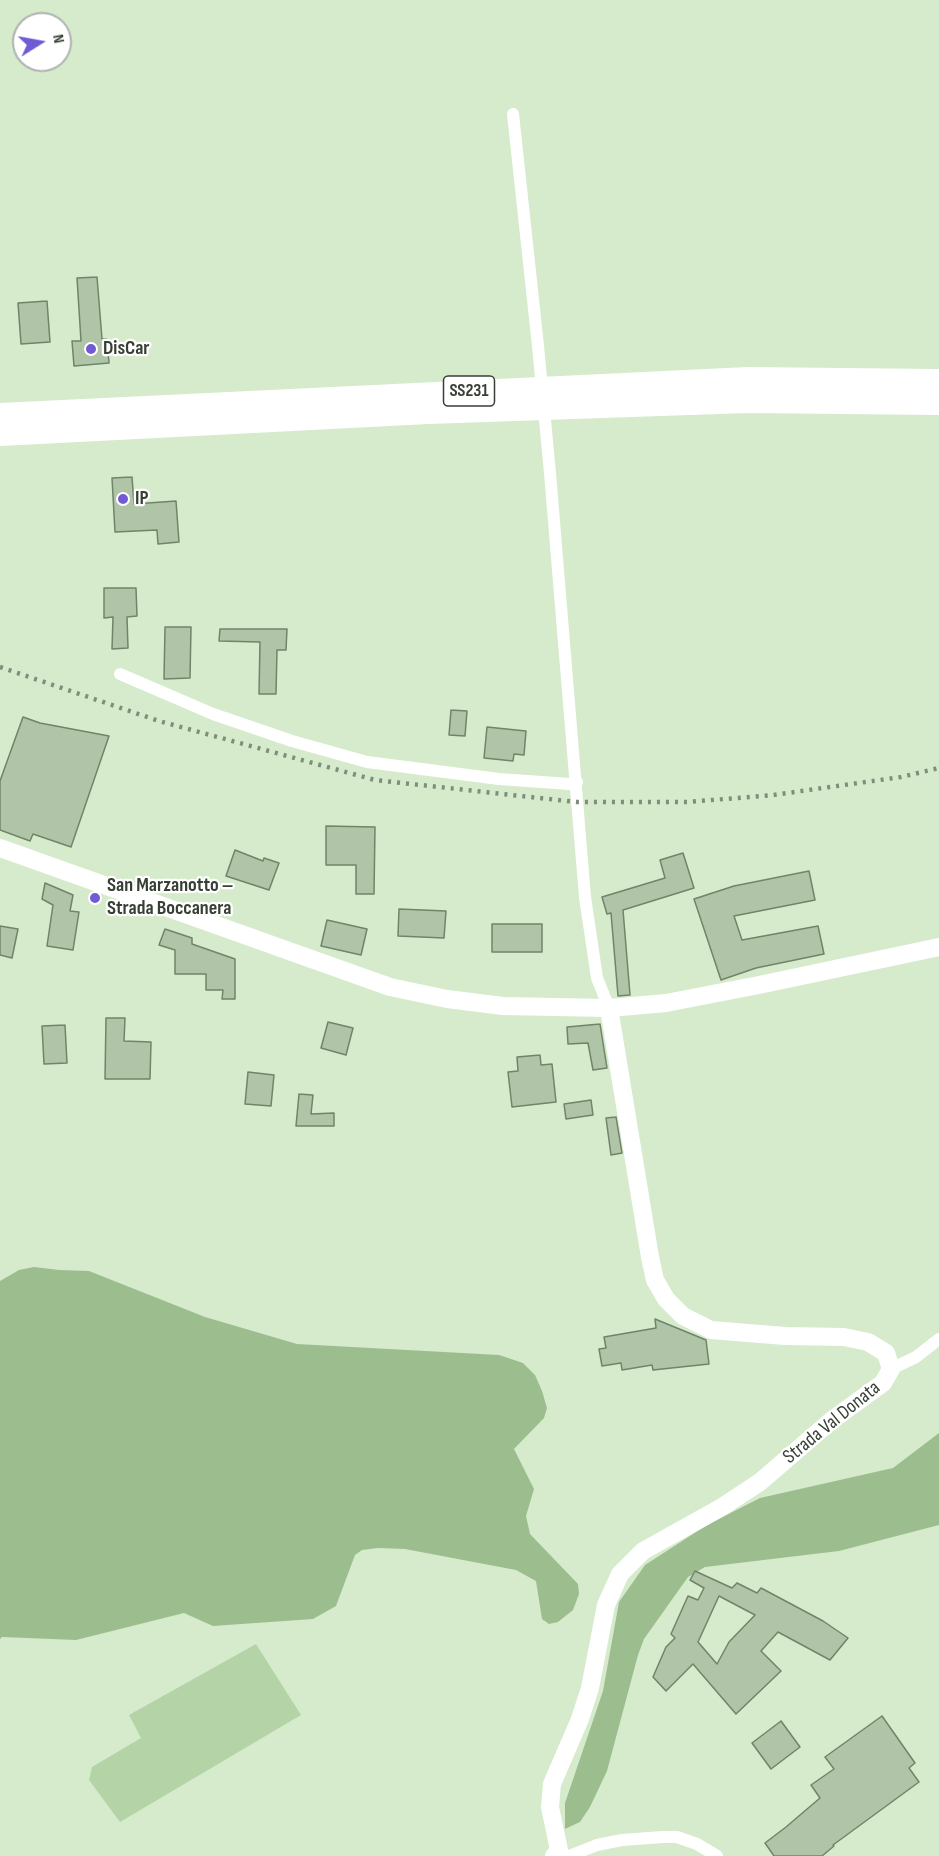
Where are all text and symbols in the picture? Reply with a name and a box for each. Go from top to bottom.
north arrow [12,12,72,72]
text: N [48,33,68,45]
place label: DisCar [103,337,150,361]
marker: DisCar [84,342,98,356]
road number: SS231 [444,376,494,406]
place label: IP [135,487,148,511]
marker: IP [116,492,130,506]
place label: San Marzanotto – Strada Boccanera [107,874,233,921]
marker: San Marzanotto – Strada Boccanera [88,891,102,905]
street label: Strada Val Donata [779,1377,885,1469]

